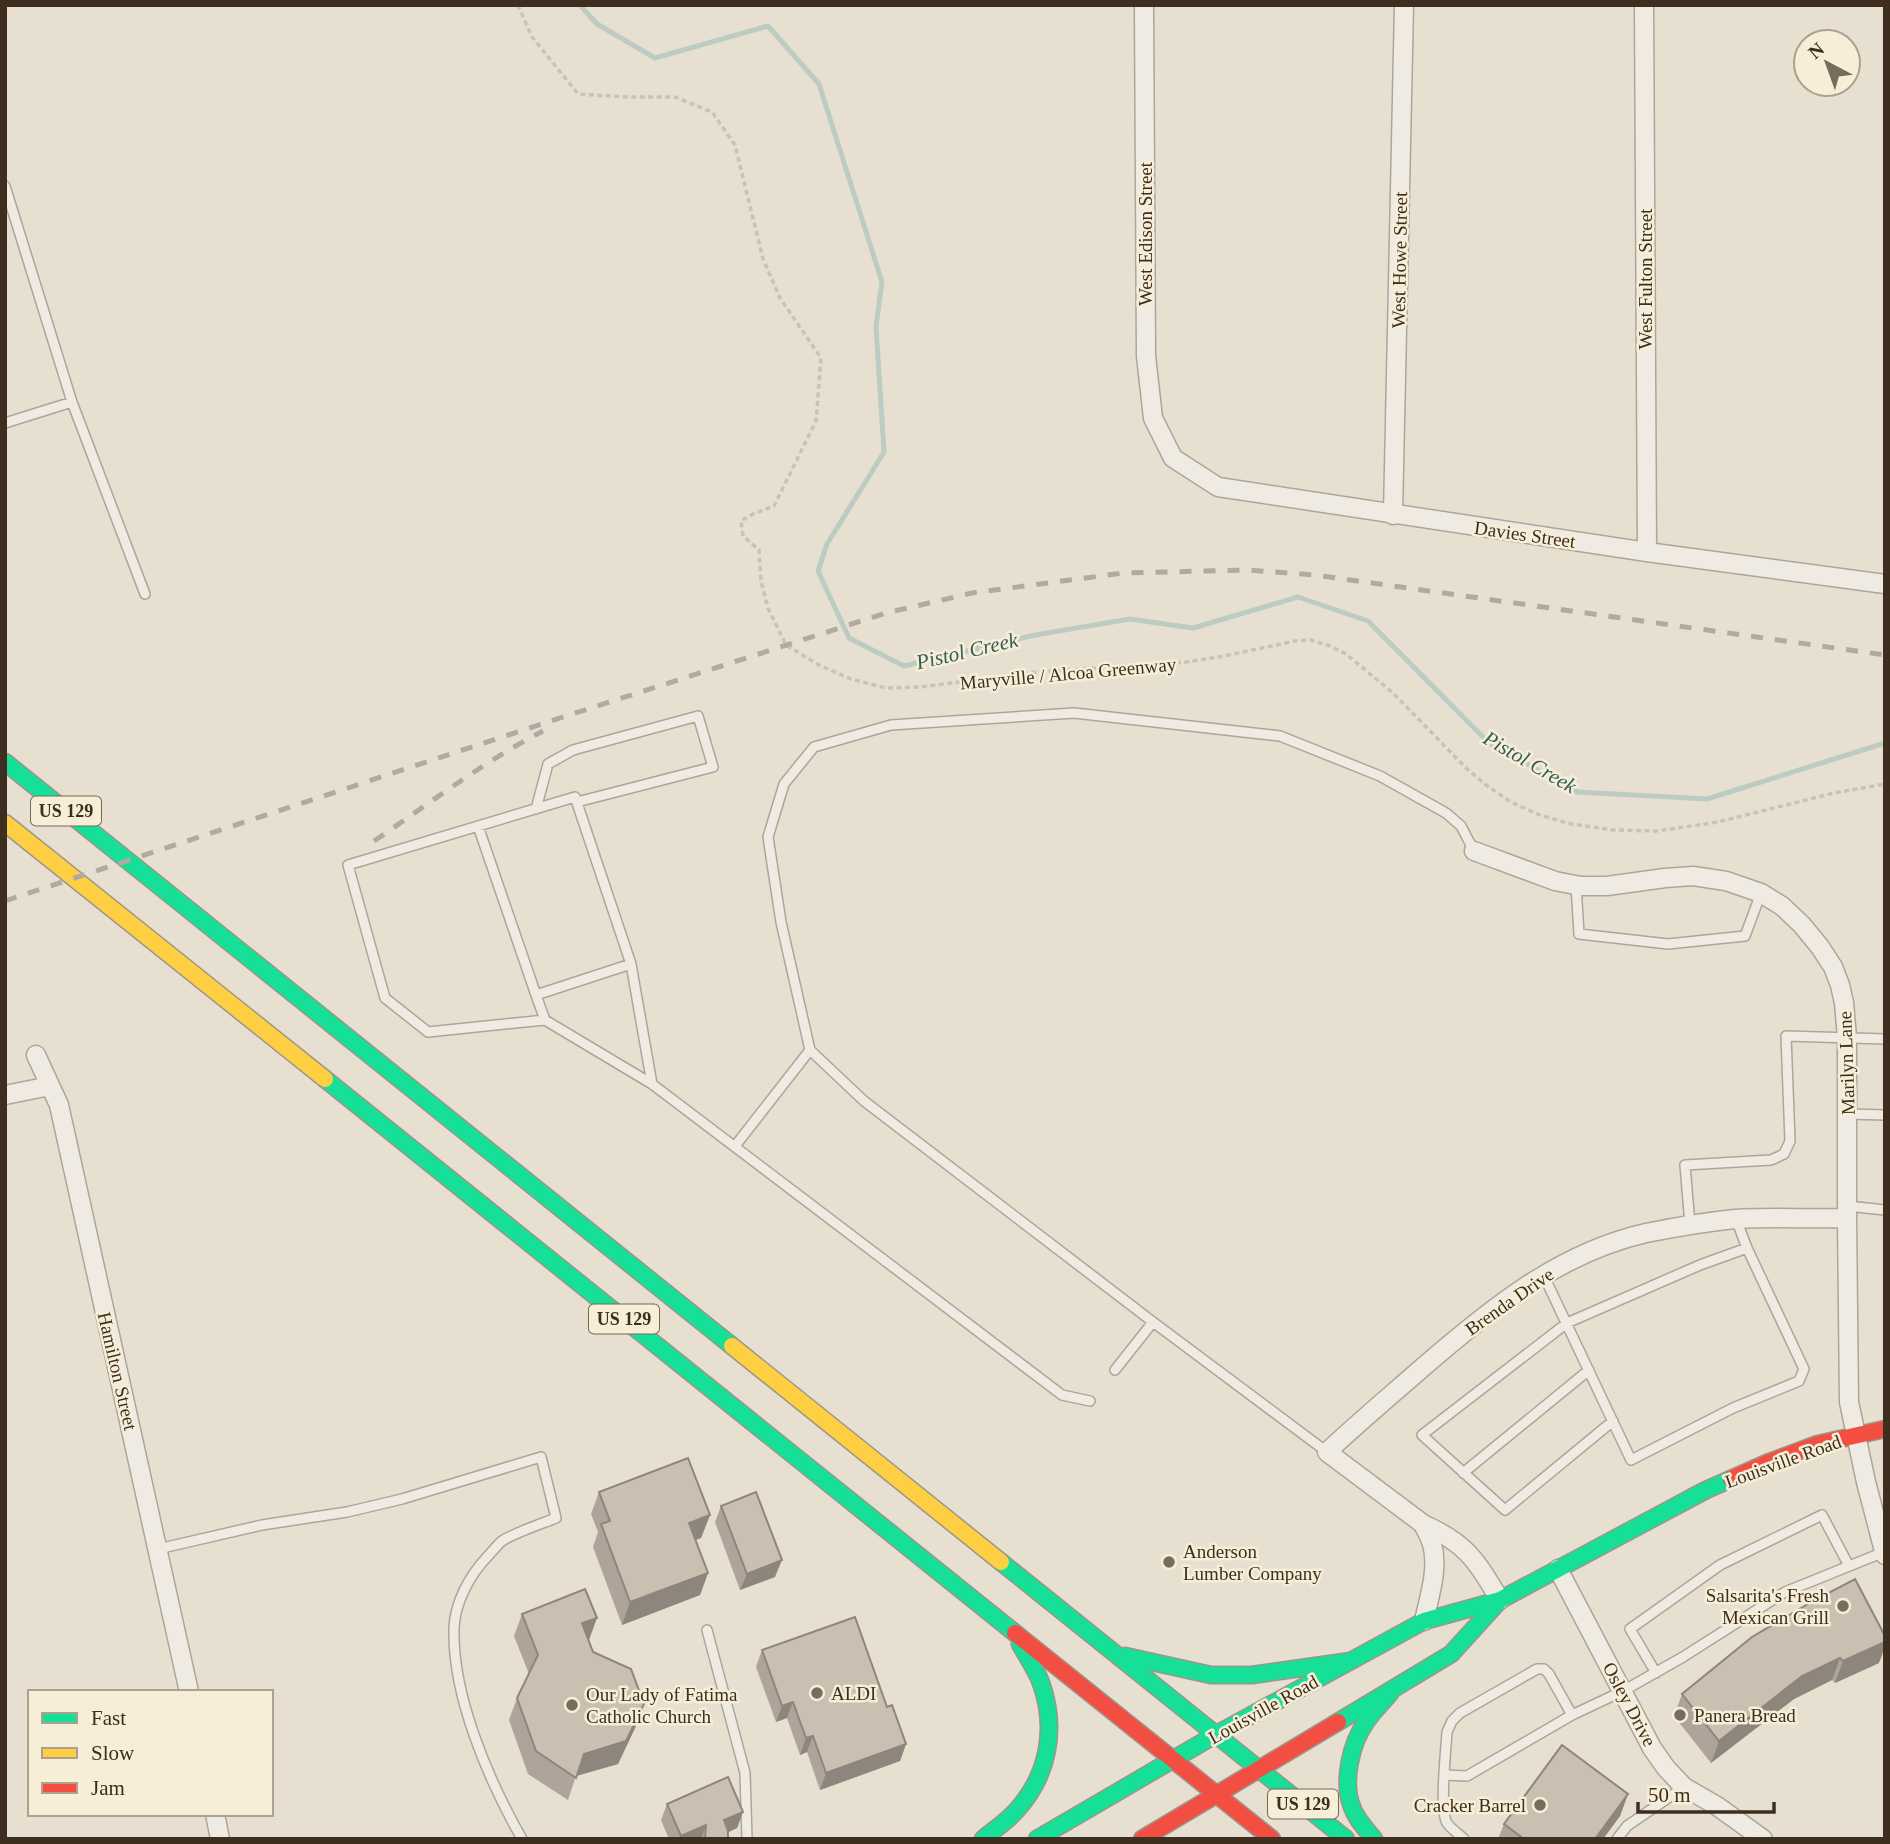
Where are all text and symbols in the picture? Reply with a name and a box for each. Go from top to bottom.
north arrow [1792,28,1862,98]
text: N [1804,38,1828,63]
street label: West Edison Street [1135,161,1156,306]
street label: West Howe Street [1388,191,1411,329]
street label: West Fulton Street [1635,208,1656,349]
street label: Davies Street [1473,517,1578,552]
water label: Pistol Creek [913,628,1021,675]
street label: Maryville / Alcoa Greenway [959,654,1177,693]
water label: Pistol Creek [1478,725,1581,799]
road number: US 129 [31,796,101,826]
street label: Marilyn Lane [1834,1011,1859,1115]
street label: Brenda Drive [1461,1263,1557,1340]
road number: US 129 [589,1304,659,1334]
street label: Hamilton Street [94,1310,141,1433]
street label: Louisville Road [1722,1431,1845,1492]
place label: Anderson Lumber Company [1183,1541,1322,1584]
marker: Anderson Lumber Company [1161,1554,1177,1570]
place label: Salsarita's Fresh Mexican Grill [1706,1585,1829,1628]
marker: Salsarita's Fresh Mexican Grill [1835,1598,1851,1614]
street label: Osley Drive [1599,1659,1661,1750]
street label: Louisville Road [1205,1670,1322,1748]
place label: ALDI [831,1683,876,1704]
place label: Our Lady of Fatima Catholic Church [586,1684,738,1727]
marker: ALDI [809,1685,825,1701]
legend [28,1690,273,1816]
marker: Our Lady of Fatima Catholic Church [564,1697,580,1713]
place label: Panera Bread [1694,1705,1796,1726]
text: Fast [91,1706,126,1730]
marker: Panera Bread [1672,1707,1688,1723]
text: Slow [91,1741,135,1765]
scale bar [1638,1770,1774,1814]
text: Jam [91,1776,125,1800]
text: 50 m [1648,1783,1691,1807]
road number: US 129 [1268,1790,1338,1818]
place label: Cracker Barrel [1414,1795,1526,1816]
marker: Cracker Barrel [1532,1797,1548,1813]

